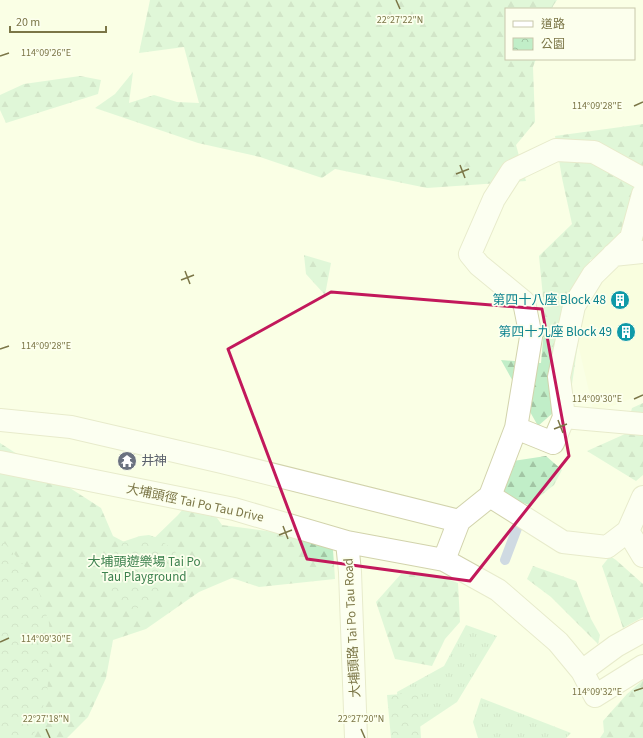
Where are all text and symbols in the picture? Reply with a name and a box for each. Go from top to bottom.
scale bar [10,8,106,34]
legend [505,8,635,60]
text: 22°27'22"N [377,13,423,27]
text: 20 m [16,14,40,31]
text: 道路 [541,16,565,33]
text: 公園 [541,36,565,53]
text: 114°09'26"E [21,46,71,60]
text: 114°09'28"E [572,99,622,113]
building icon: 第四十八座 Block 48 [609,289,631,311]
place label: 第四十八座 Block 48 [493,291,606,309]
building icon: 第四十九座 Block 49 [615,321,637,343]
place label: 第四十九座 Block 49 [499,323,612,341]
text: 114°09'28"E [21,339,71,353]
text: 114°09'30"E [572,392,622,406]
temple icon: 井神 [116,450,138,472]
place label: 井神 [141,452,167,470]
street label: 大埔頭徑 Tai Po Tau Drive [125,480,265,526]
park label: 大埔頭遊樂場 Tai Po Tau Playground [87,553,201,586]
street label: 大埔頭路 Tai Po Tau Road [339,558,365,698]
text: 114°09'30"E [21,632,71,646]
text: 114°09'32"E [572,685,622,699]
text: 22°27'18"N [23,712,69,726]
text: 22°27'20"N [338,712,384,726]

